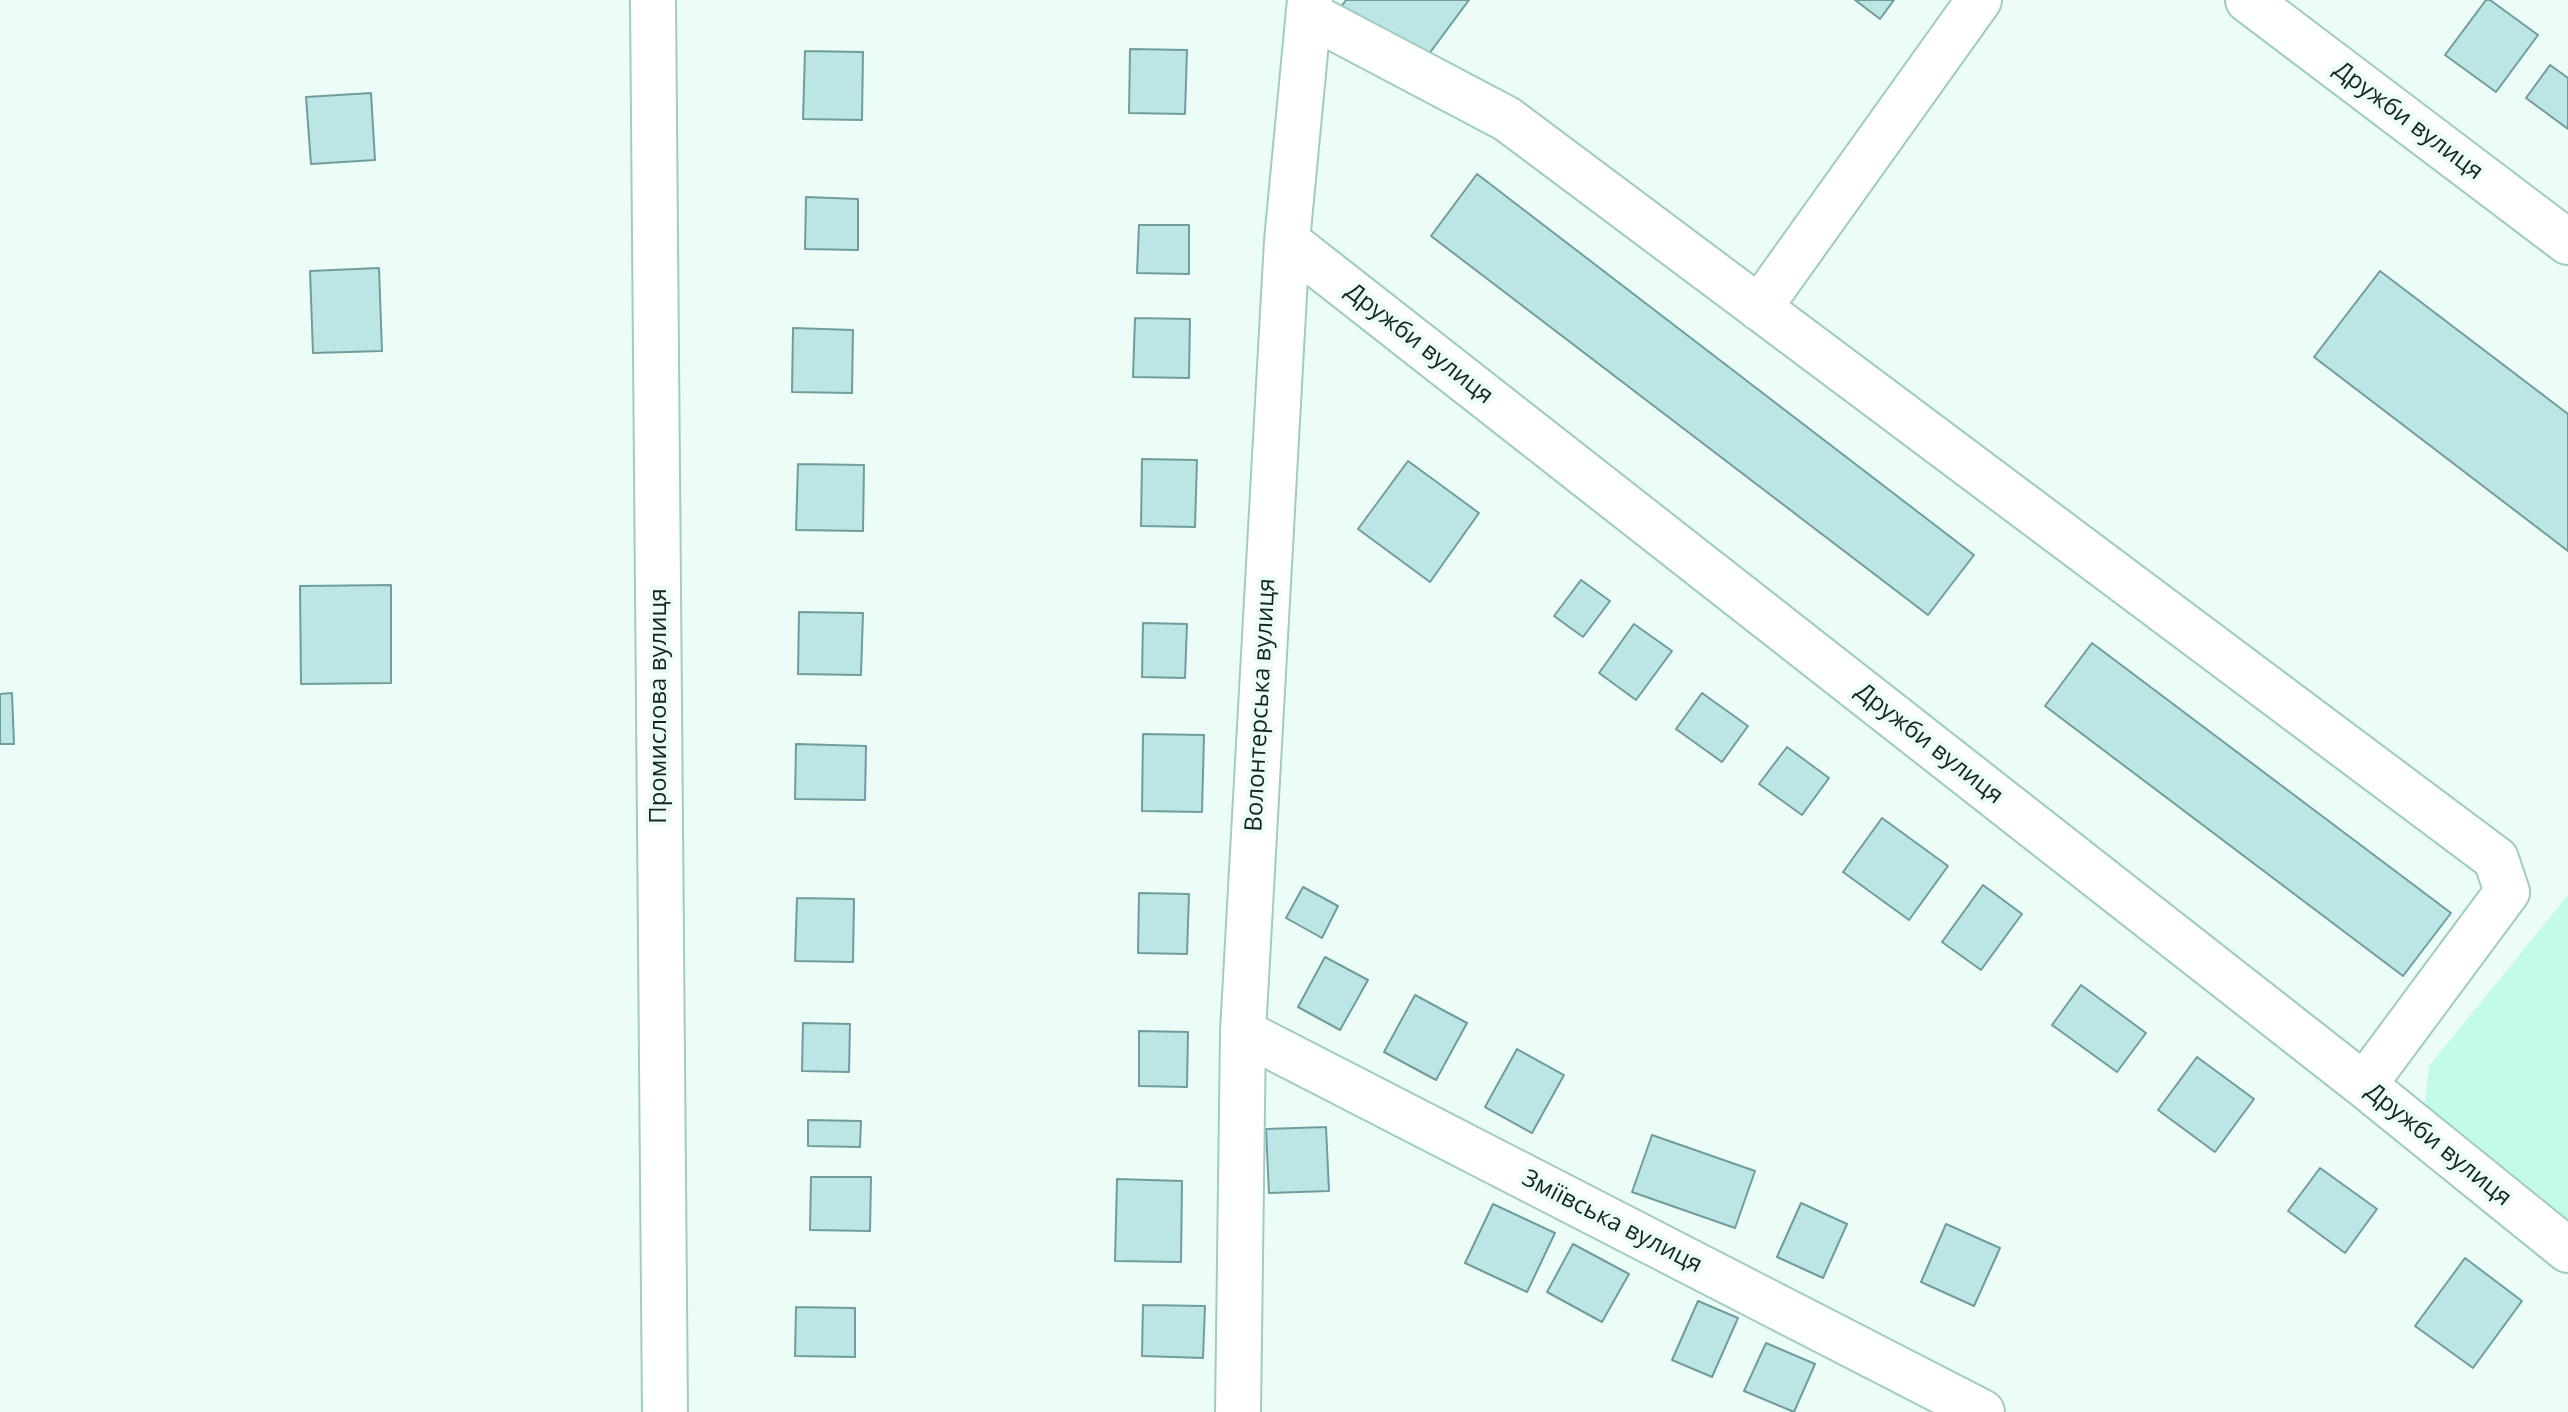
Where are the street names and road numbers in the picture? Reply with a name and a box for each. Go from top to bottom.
street label: Дружби вулиця [2328,55,2488,187]
street label: Дружби вулиця [1339,277,1499,411]
street label: Волонтерська вулиця [1240,578,1282,832]
street label: Промислова вулиця [645,588,673,824]
street label: Дружби вулиця [1849,677,2009,811]
street label: Дружби вулиця [2359,1077,2517,1213]
street label: Зміївська вулиця [1517,1164,1707,1280]

